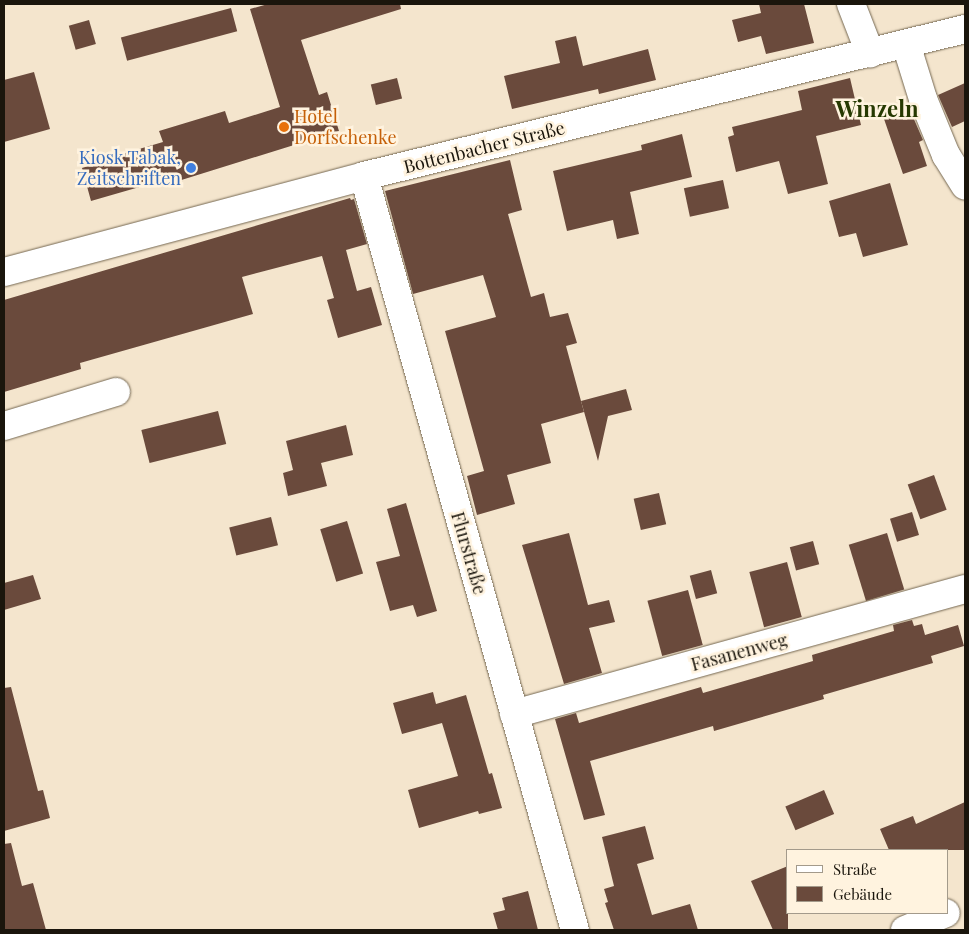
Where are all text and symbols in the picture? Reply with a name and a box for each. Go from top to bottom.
district label: Winzeln [836,96,918,122]
place label: Hotel Dorfschenke [294,106,397,148]
street label: Bottenbacher Straße [401,116,567,178]
marker: Hotel Dorfschenke [278,121,290,133]
place label: Kiosk Tabak, Zeitschriften [77,147,181,190]
marker: Kiosk Tabak, Zeitschriften [185,162,197,174]
street label: Flurstraße [447,509,491,597]
street label: Fasanenweg [689,629,789,675]
legend [786,849,949,914]
text: Straße [833,859,877,879]
text: Gebäude [833,884,892,904]

